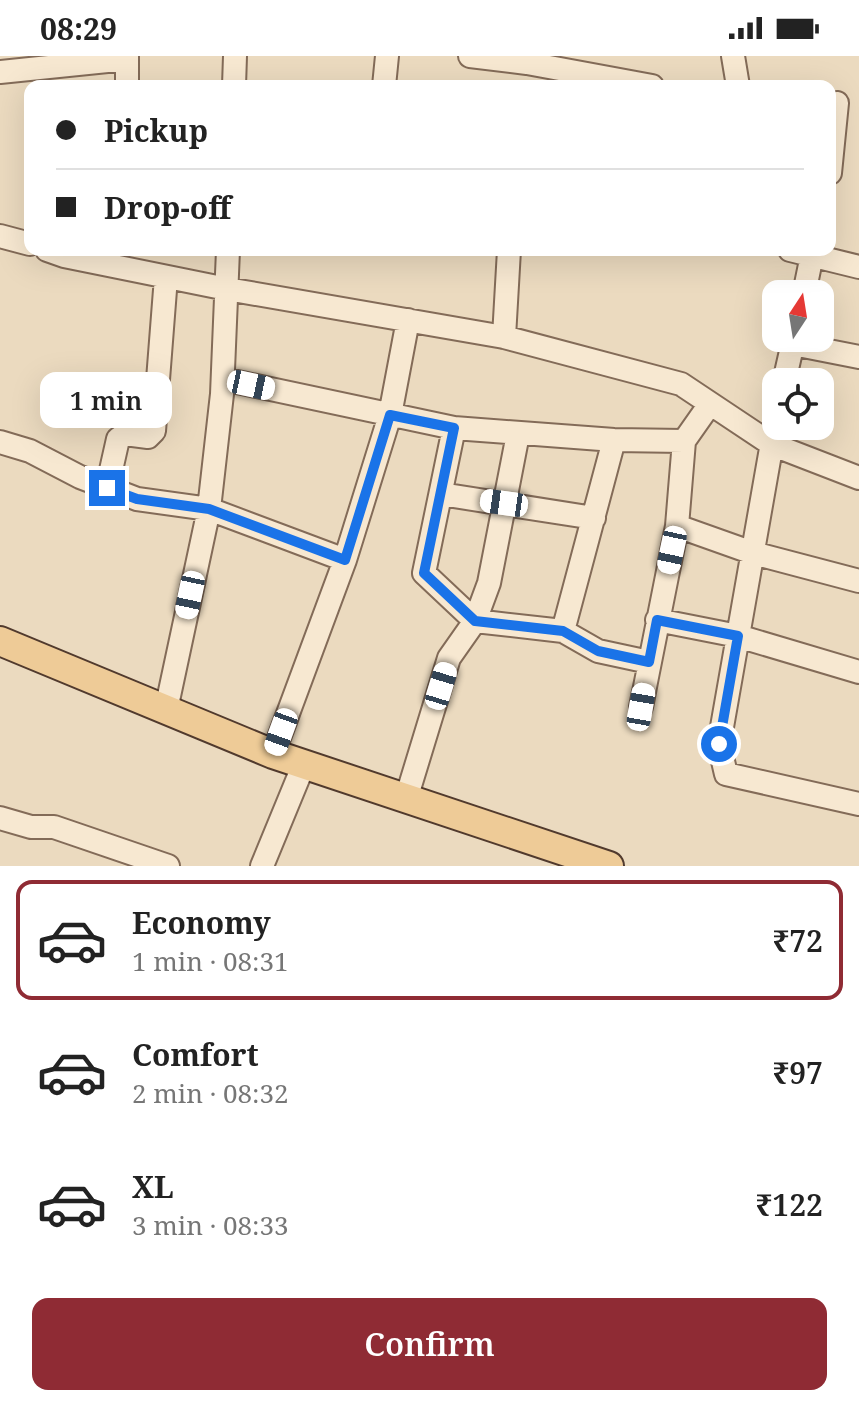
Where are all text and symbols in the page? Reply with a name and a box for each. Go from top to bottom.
text: 08:29 [40,8,117,49]
text: Pickup [104,110,208,151]
text: Drop-off [104,187,231,228]
north arrow [762,280,834,352]
map controls [762,280,834,440]
car [225,368,277,402]
button: locate [762,368,834,440]
callout: 1 min [41,372,173,428]
text: 1 min [70,382,142,418]
route end [89,470,125,506]
car [479,488,529,518]
car [655,524,689,576]
car [173,569,207,621]
car [423,660,459,712]
car [625,681,657,733]
car [262,705,300,759]
route start [701,726,737,762]
text: Economy [132,902,271,943]
icon: car [36,904,108,976]
text: ₹72 [772,920,823,961]
text: 1 min · 08:31 [132,943,289,979]
text: Comfort [132,1034,259,1075]
icon: car [36,1036,108,1108]
text: ₹97 [772,1052,823,1093]
text: 2 min · 08:32 [132,1075,289,1111]
text: XL [132,1166,174,1207]
icon: car [36,1168,108,1240]
text: ₹122 [756,1184,823,1225]
text: 3 min · 08:33 [132,1207,289,1243]
button: Confirm [32,1298,827,1390]

